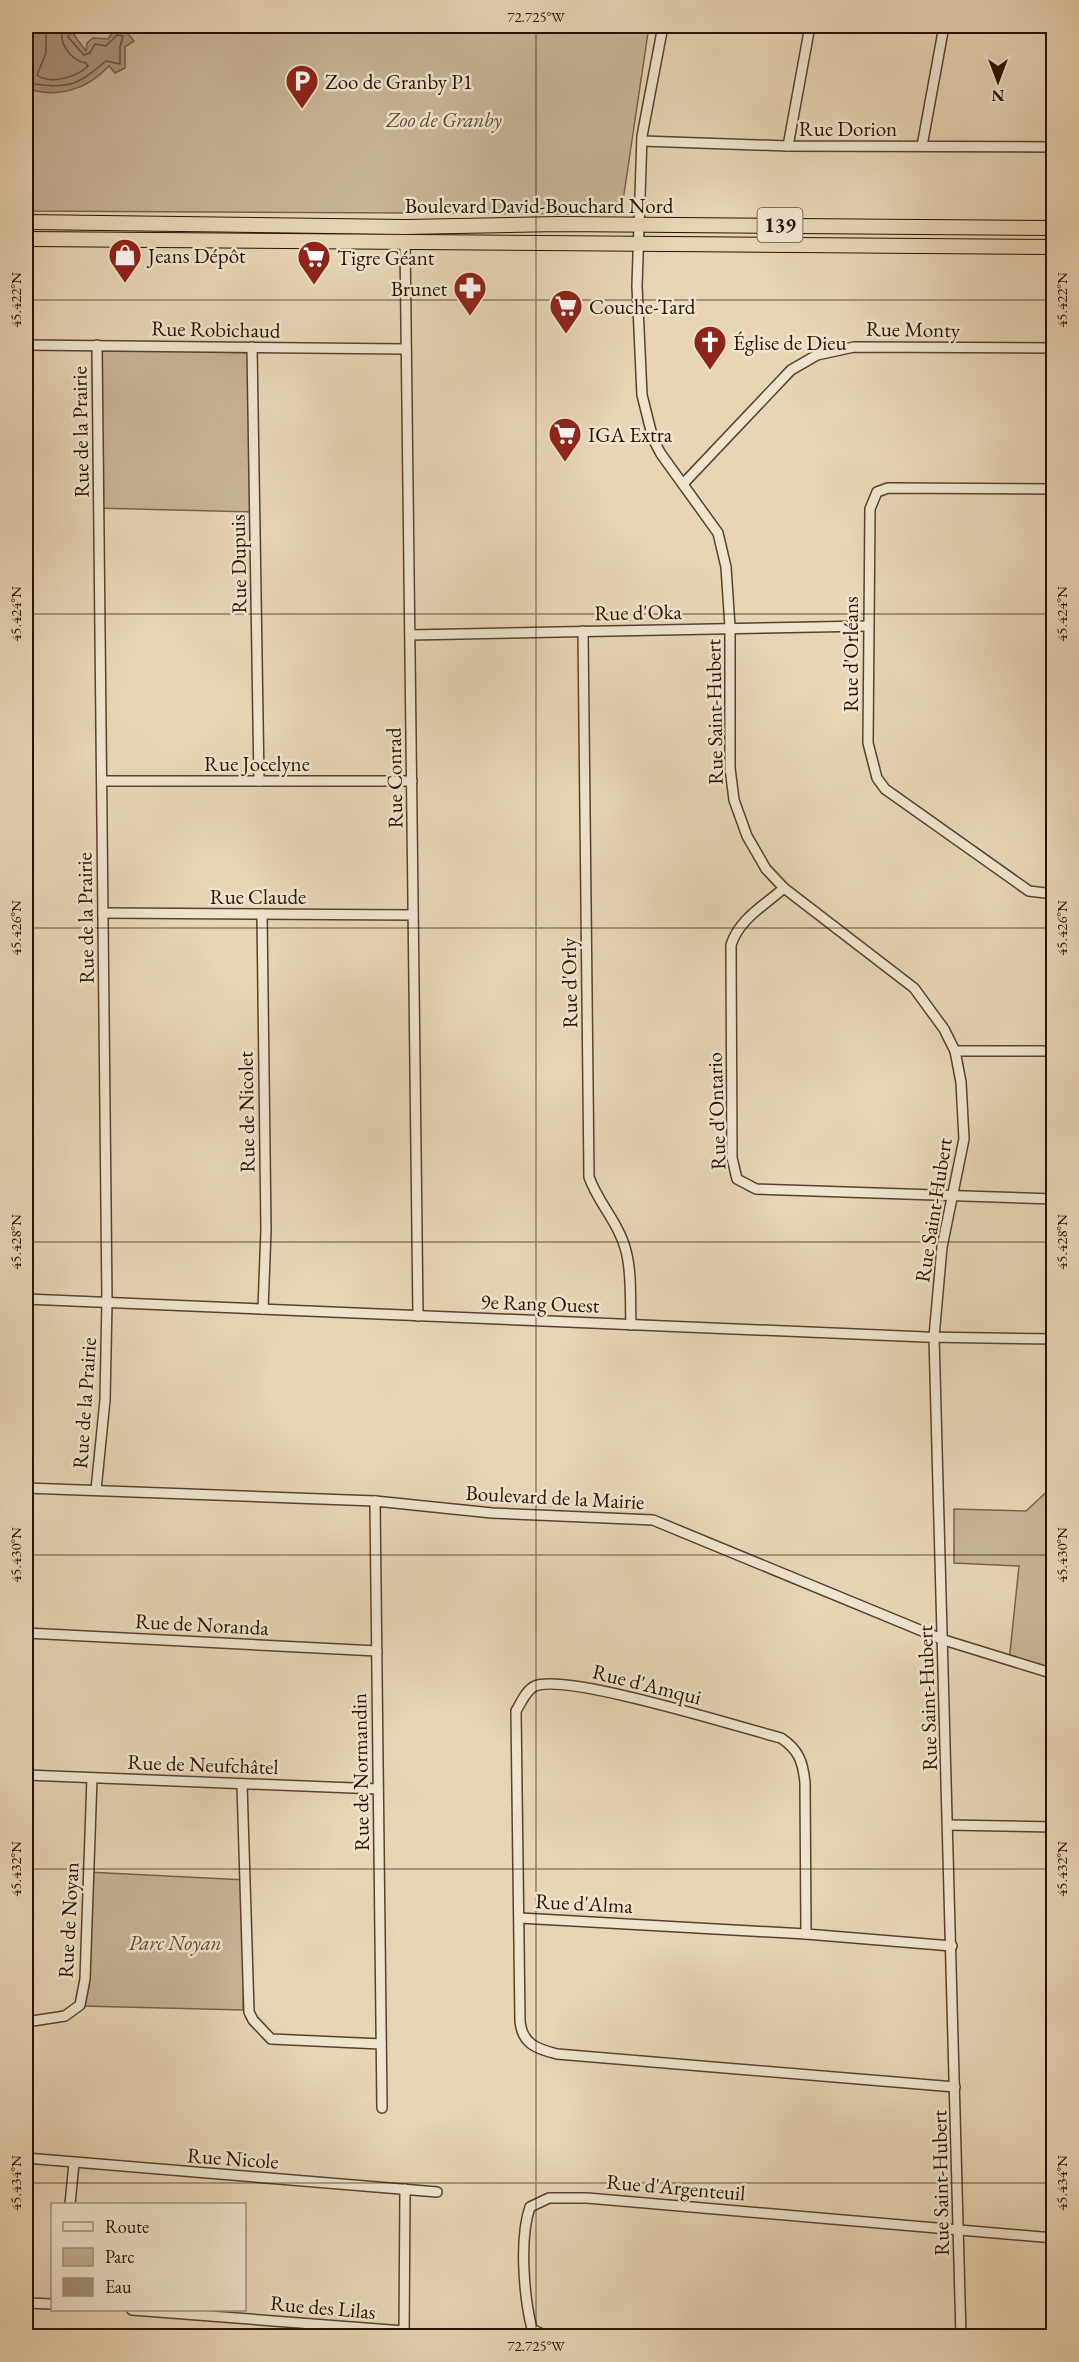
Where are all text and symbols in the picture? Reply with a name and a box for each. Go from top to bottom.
text: 72.725°W [507,7,565,26]
north arrow [968,51,1028,111]
parking icon: Zoo de Granby P1 [284,63,320,110]
place label: Zoo de Granby P1 [325,68,473,95]
text: N [991,85,1004,106]
park label: Zoo de Granby [385,106,502,133]
street label: Rue Dorion [799,115,897,142]
street label: Boulevard David-Bouchard Nord [405,192,674,219]
road number: 139 [758,208,802,242]
shop icon: Jeans Dépôt [107,237,143,284]
supermarket icon: Tigre Géant [296,239,332,286]
place label: Jeans Dépôt [146,242,246,269]
place label: Tigre Géant [337,244,435,271]
pharmacy icon: Brunet [452,270,488,317]
text: 45.422°N [6,272,25,328]
text: 45.422°N [1052,272,1071,328]
place label: Brunet [391,275,447,302]
supermarket icon: Couche-Tard [548,288,584,335]
place label: Couche-Tard [589,293,696,320]
street label: Rue Robichaud [151,314,281,344]
street label: Rue Monty [866,315,961,343]
church icon: Église de Dieu [692,324,728,371]
place label: Église de Dieu [733,329,847,356]
street label: Rue de la Prairie [65,366,95,498]
supermarket icon: IGA Extra [547,416,583,463]
place label: IGA Extra [588,421,673,448]
street label: Rue Dupuis [224,514,252,614]
text: 45.424°N [6,586,25,642]
text: 45.424°N [1052,586,1071,642]
street label: Rue d'Orléans [837,596,864,712]
street label: Rue d'Oka [594,598,683,626]
street label: Rue Saint-Hubert [699,638,729,785]
street label: Rue Conrad [380,727,408,829]
street label: Rue Jocelyne [204,750,310,777]
street label: Rue de la Prairie [70,852,100,984]
street label: Rue Claude [210,883,306,910]
text: 45.426°N [6,900,25,956]
text: 45.426°N [1052,900,1071,956]
street label: Rue d'Orly [555,937,583,1028]
street label: Rue de Nicolet [231,1051,261,1173]
street label: Rue d'Ontario [700,1052,732,1170]
street label: Rue Saint-Hubert [908,1135,958,1284]
text: 45.428°N [6,1214,25,1270]
text: 45.428°N [1052,1214,1071,1270]
street label: 9e Rang Ouest [480,1287,600,1319]
street label: Rue de la Prairie [66,1336,102,1470]
street label: Boulevard de la Mairie [465,1479,645,1515]
text: 45.430°N [6,1527,25,1583]
text: 45.430°N [1052,1527,1071,1583]
street label: Rue de Noranda [134,1607,270,1641]
street label: Rue Saint-Hubert [911,1624,943,1771]
street label: Rue d'Amqui [590,1657,704,1711]
street label: Rue de Normandin [345,1693,375,1851]
street label: Rue de Neufchâtel [127,1748,279,1780]
text: 45.432°N [6,1841,25,1897]
text: 45.432°N [1052,1841,1071,1897]
street label: Rue de Noyan [51,1861,85,1979]
street label: Rue d'Alma [535,1887,634,1919]
park label: Parc Noyan [128,1929,222,1956]
street label: Rue Saint-Hubert [925,2109,955,2256]
street label: Rue Nicole [186,2141,280,2175]
text: 45.434°N [6,2155,25,2211]
text: 45.434°N [1052,2155,1071,2211]
street label: Rue d'Argenteuil [605,2167,747,2207]
legend [51,2203,246,2311]
text: Route [105,2215,149,2238]
text: Parc [105,2245,135,2268]
text: Eau [105,2275,132,2298]
street label: Rue des Lilas [269,2289,377,2325]
text: 72.725°W [507,2336,565,2355]

